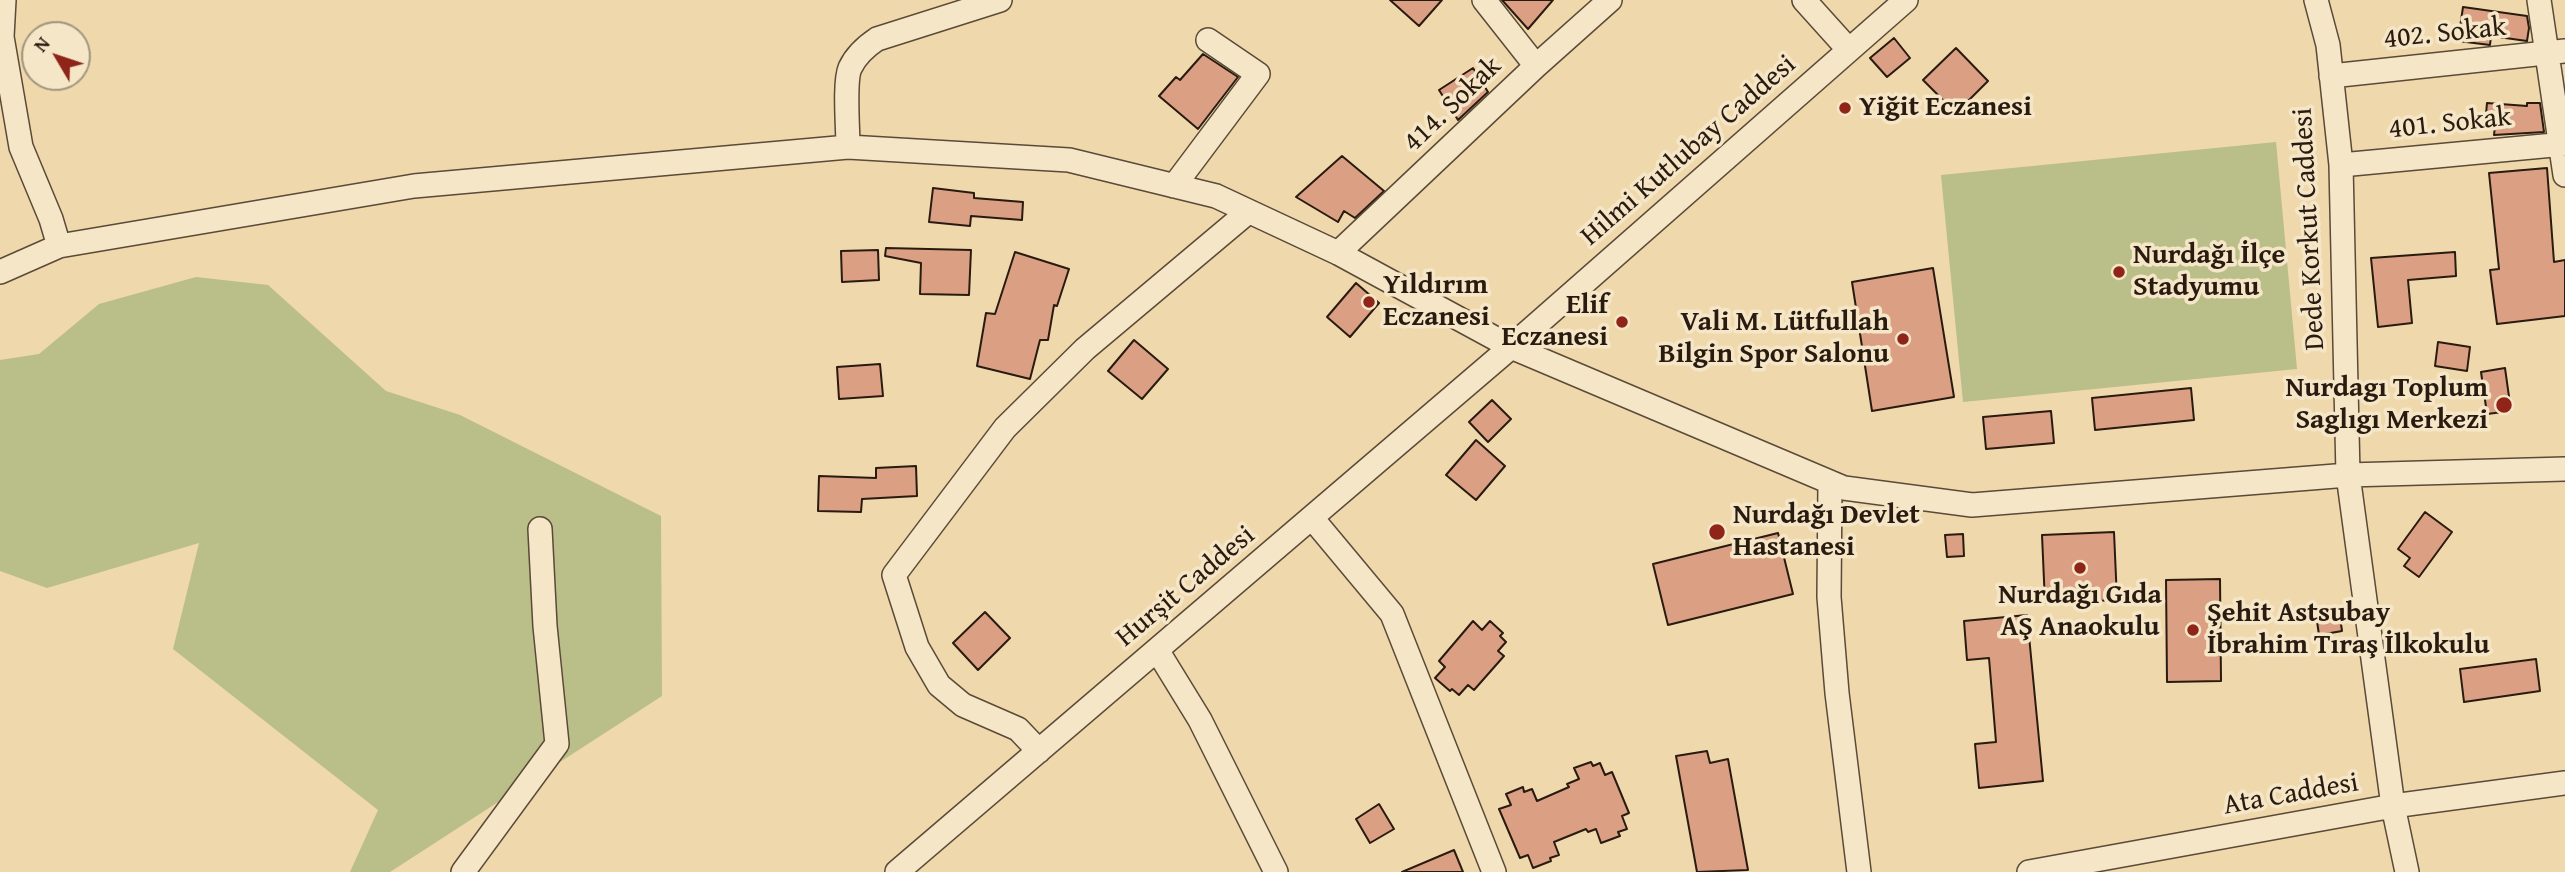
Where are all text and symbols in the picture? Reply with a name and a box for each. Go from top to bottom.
street label: 402. Sokak [2382,11,2508,57]
north arrow [21,21,91,91]
text: N [26,30,56,58]
street label: Hilmi Kutlubay Caddesi [1575,48,1803,254]
street label: 414. Sokak [1397,50,1509,160]
place label: Yiğit Eczanesi [1859,91,2032,125]
marker: Yiğit Eczanesi [1837,100,1853,116]
street label: 401. Sokak [2387,101,2513,147]
street label: Dede Korkut Caddesi [2287,107,2333,351]
place label: Nurdağı İlçe Stadyumu [2133,239,2285,305]
marker: Nurdağı İlçe Stadyumu [2111,264,2127,280]
place label: Yıldırım Eczanesi [1383,269,1490,335]
place label: Elif Eczanesi [1501,289,1608,355]
marker: Yıldırım Eczanesi [1361,294,1377,310]
place label: Vali M. Lütfullah Bilgin Spor Salonu [1658,306,1889,372]
marker: Elif Eczanesi [1614,314,1630,330]
marker: Vali M. Lütfullah Bilgin Spor Salonu [1895,331,1911,347]
place label: Nurdagı Toplum Saglıgı Merkezi [2286,372,2488,438]
marker: Nurdagı Toplum Saglıgı Merkezi [2494,395,2514,415]
place label: Nurdağı Devlet Hastanesi [1733,499,1920,565]
street label: Hurşit Caddesi [1110,519,1262,655]
marker: Nurdağı Devlet Hastanesi [1707,522,1727,542]
marker: Nurdağı Gıda AŞ Anaokulu [2072,560,2088,576]
place label: Nurdağı Gıda AŞ Anaokulu [1998,579,2162,645]
place label: Şehit Astsubay İbrahim Tıraş İlkokulu [2207,597,2490,663]
marker: Şehit Astsubay İbrahim Tıraş İlkokulu [2185,622,2201,638]
street label: Ata Caddesi [2221,767,2361,823]

